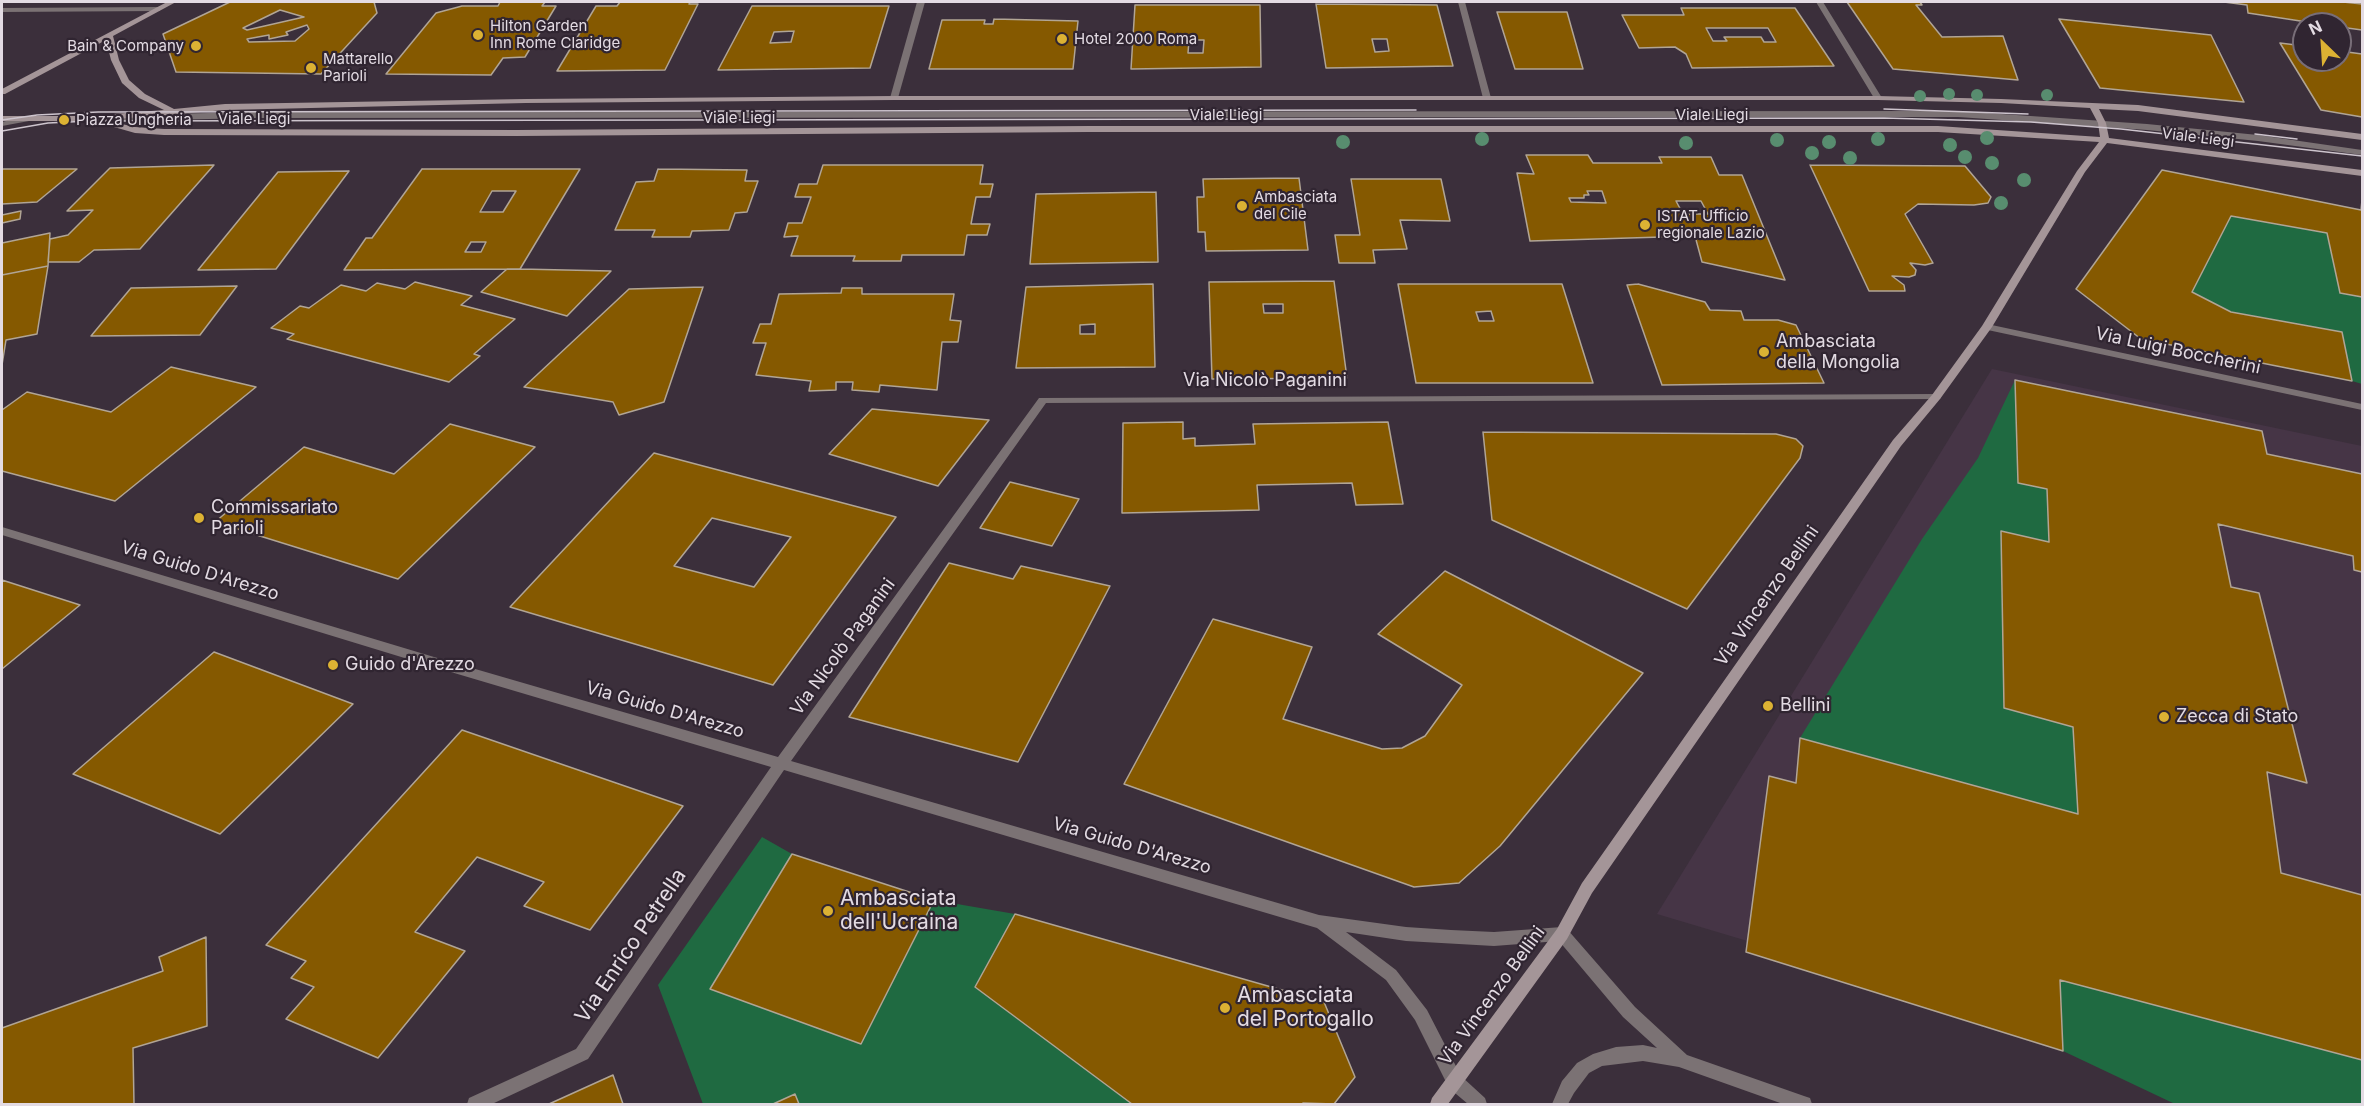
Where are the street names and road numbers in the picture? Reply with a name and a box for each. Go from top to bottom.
street label: Viale Liegi [1190,106,1262,124]
street label: Viale Liegi [1676,106,1748,124]
street label: Viale Liegi [703,109,775,127]
street label: Viale Liegi [218,110,290,128]
street label: Viale Liegi [2161,125,2235,151]
street label: Via Luigi Boccherini [2093,323,2263,379]
street label: Via Nicolò Paganini [1183,370,1347,392]
street label: Via Vincenzo Bellini [1710,522,1824,670]
street label: Via Guido D'Arezzo [119,537,281,605]
street label: Via Nicolò Paganini [786,574,900,720]
street label: Via Guido D'Arezzo [583,677,747,743]
street label: Via Guido D'Arezzo [1050,813,1214,879]
street label: Via Enrico Petrella [570,864,692,1028]
street label: Via Vincenzo Bellini [1434,922,1550,1070]

